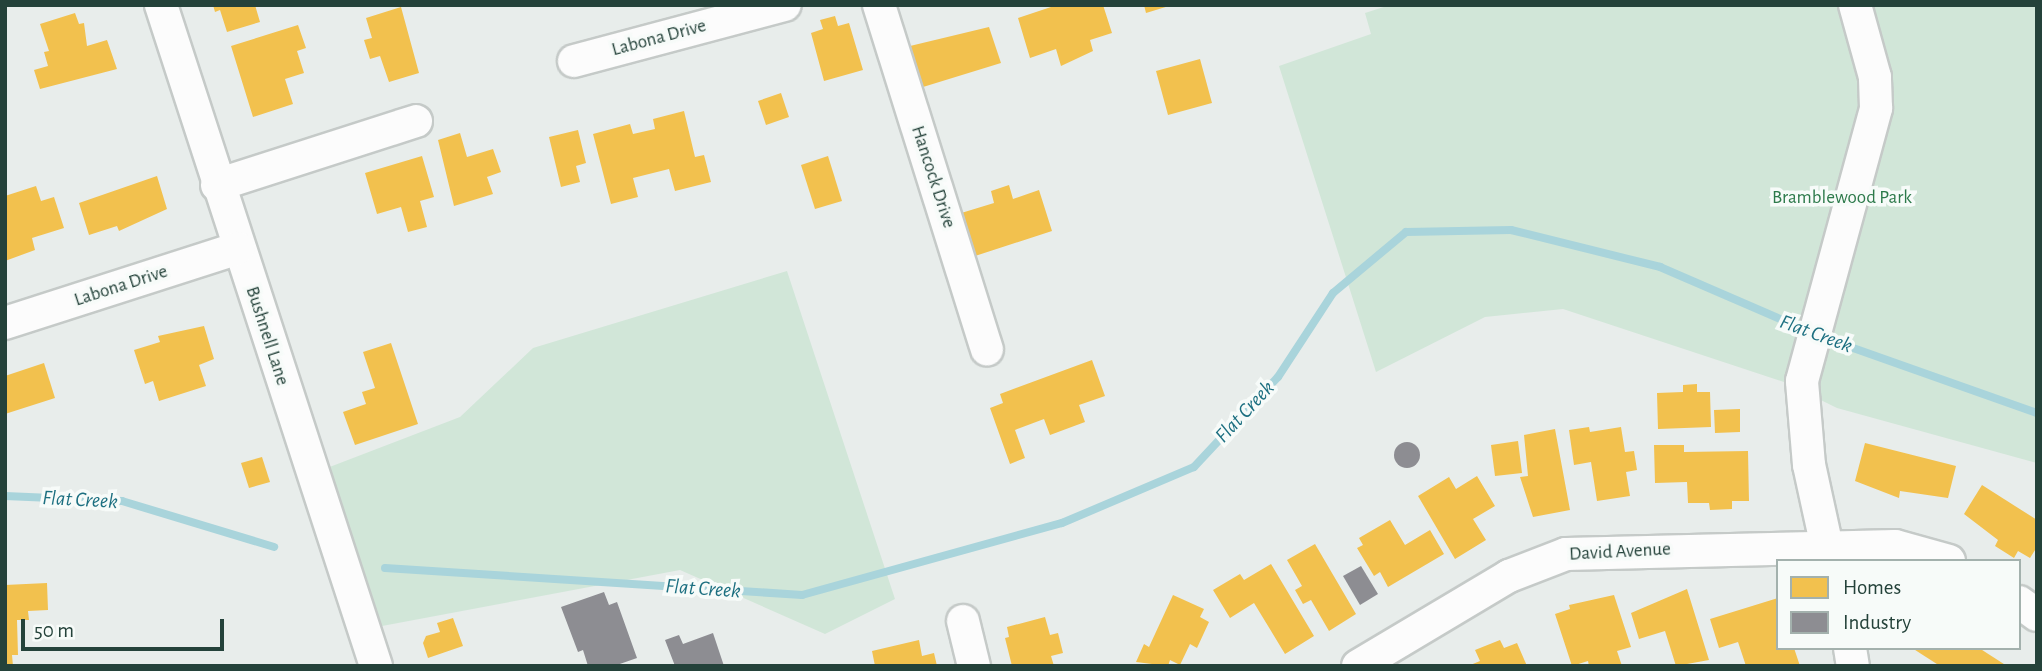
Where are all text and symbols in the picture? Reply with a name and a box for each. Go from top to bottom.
street label: Labona Drive [609,14,709,62]
street label: Hancock Drive [906,123,960,231]
park label: Bramblewood Park [1772,187,1912,209]
street label: Labona Drive [71,260,171,312]
street label: Bushnell Lane [240,284,294,388]
water label: Flat Creek [1776,309,1856,359]
water label: Flat Creek [1210,376,1280,448]
water label: Flat Creek [42,485,118,515]
street label: David Avenue [1569,538,1671,566]
legend [1776,559,2021,650]
water label: Flat Creek [664,574,742,604]
text: Homes [1843,577,1901,598]
scale bar [24,604,228,648]
text: Industry [1843,612,1911,633]
text: 50 m [34,620,74,641]

